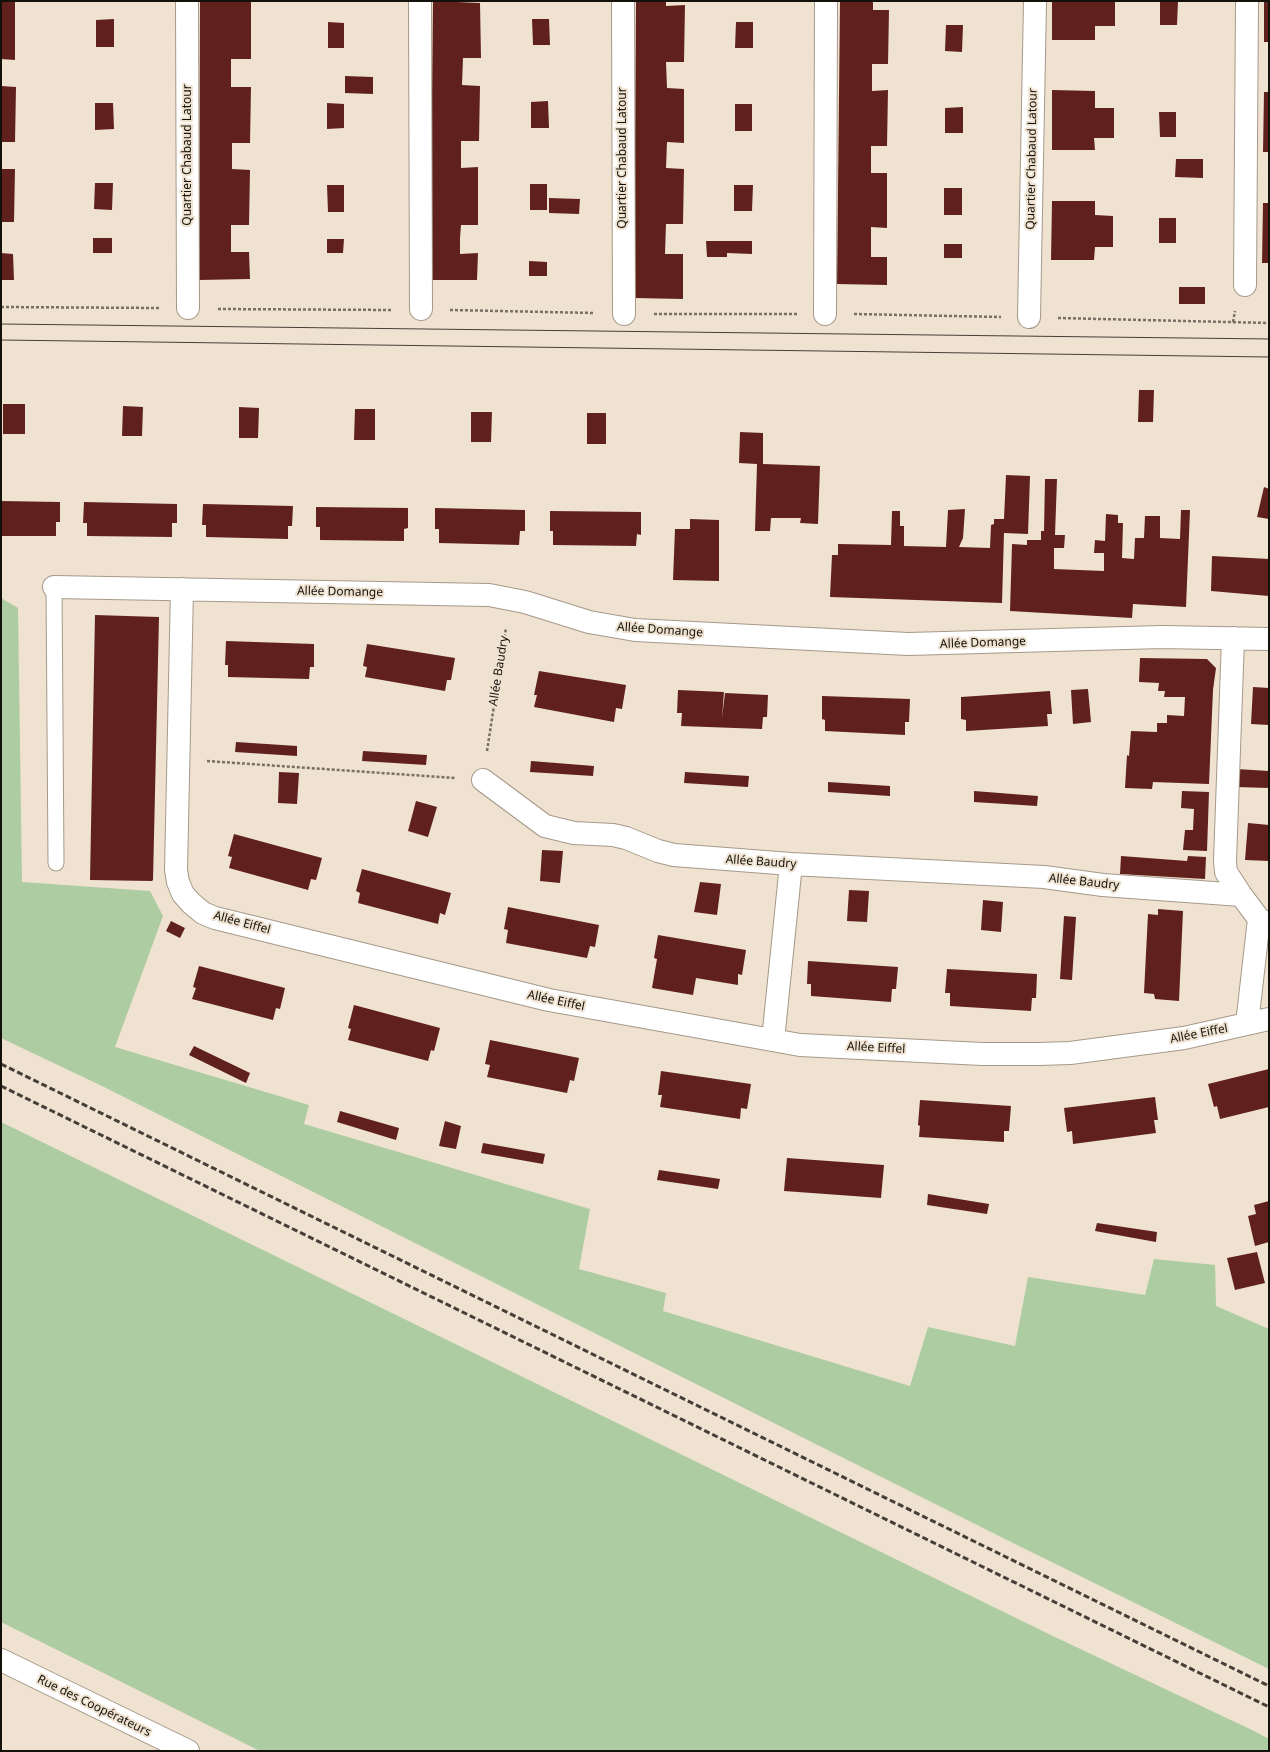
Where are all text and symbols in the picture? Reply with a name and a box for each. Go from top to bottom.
street label: Quartier Chabaud Latour [181,84,195,226]
street label: Quartier Chabaud Latour [616,87,630,229]
street label: Quartier Chabaud Latour [1024,88,1040,230]
street label: Allée Domange [297,584,383,600]
street label: Allée Domange [617,620,703,640]
street label: Allée Domange [940,634,1026,652]
street label: Allée Baudry [486,635,512,707]
street label: Allée Baudry [725,852,797,872]
street label: Allée Baudry [1048,871,1120,893]
street label: Allée Eiffel [212,908,272,938]
street label: Allée Eiffel [526,988,586,1014]
street label: Allée Eiffel [1169,1021,1229,1047]
street label: Allée Eiffel [846,1039,906,1057]
street label: Rue des Coopérateurs [35,1672,153,1740]

